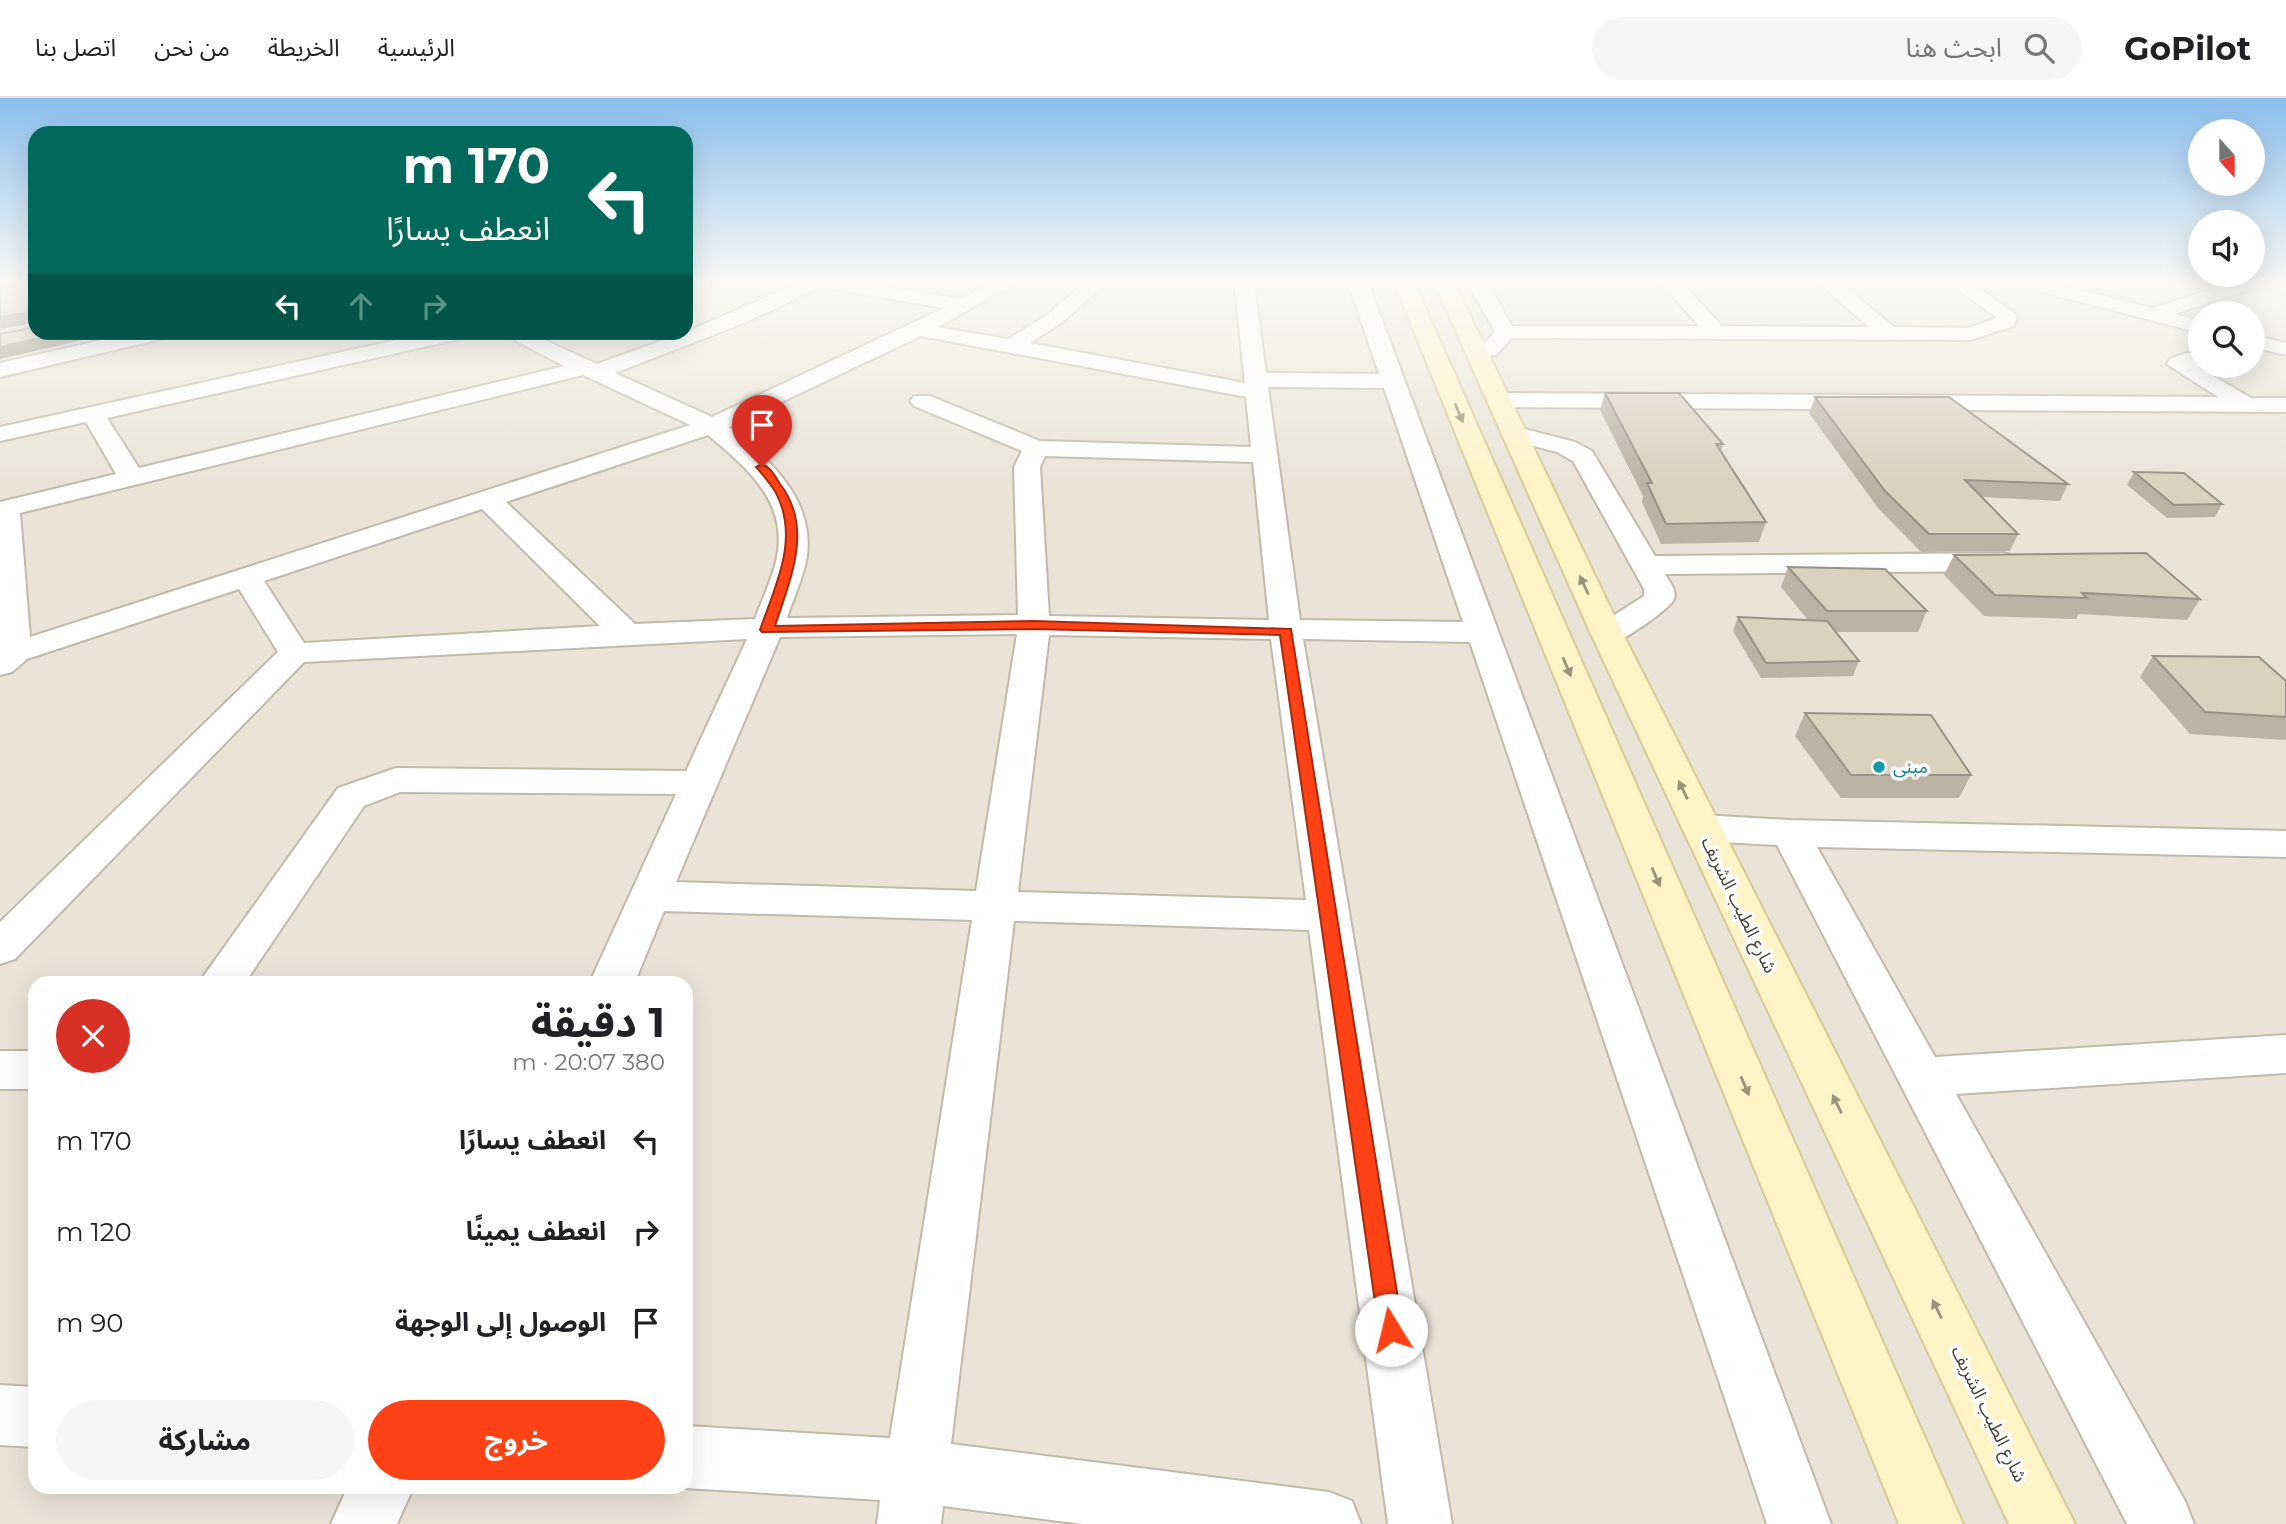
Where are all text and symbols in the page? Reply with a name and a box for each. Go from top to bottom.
search box [1592,17,2082,80]
text: GoPilot [2124,28,2251,68]
icon: search [2020,29,2058,67]
text: ابحث هنا [1906,32,2002,64]
text: اتصل بنا [35,33,116,62]
text: من نحن [154,33,230,62]
text: الخريطة [268,33,340,62]
text: الرئيسية [378,33,455,62]
north arrow [2188,119,2264,196]
map controls [2188,119,2265,378]
text: 170 m [403,136,550,195]
icon: left [574,154,665,245]
text: انعطف يسارًا [386,209,550,248]
button: sound [2188,210,2265,287]
icon: left [269,287,307,325]
icon: ahead [342,287,380,325]
icon: right [415,287,453,325]
button: search [2188,301,2265,378]
pin [732,395,792,467]
one-way arrow [1454,402,1465,423]
icon: arrive [743,406,781,444]
one-way arrow [1578,575,1590,595]
one-way arrow [1562,657,1573,678]
place label: مبنى [1893,756,1928,778]
marker: مبنى [1871,759,1887,775]
one-way arrow [1678,780,1689,800]
street label: شارع الطيب الشريف [1694,833,1781,978]
one-way arrow [1650,866,1661,887]
text: 1 دقيقة [531,996,665,1048]
button: close [56,999,130,1073]
text: 380 m · 20:07 [512,1048,665,1076]
one-way arrow [1739,1076,1750,1097]
one-way arrow [1832,1094,1843,1114]
icon: left [627,1122,665,1160]
text: انعطف يسارًا [459,1124,606,1156]
text: 170 m [56,1125,132,1157]
icon: right [627,1213,665,1251]
text: انعطف يمينًا [466,1215,606,1247]
text: 120 m [56,1216,132,1248]
position arrow [1354,1293,1428,1367]
one-way arrow [1932,1299,1943,1319]
icon: arrive [627,1304,665,1342]
text: الوصول إلى الوجهة [395,1306,606,1338]
text: 90 m [56,1307,123,1339]
street label: شارع الطيب الشريف [1944,1342,2031,1487]
button: مشاركة [56,1400,354,1480]
button: خروج [368,1400,665,1480]

